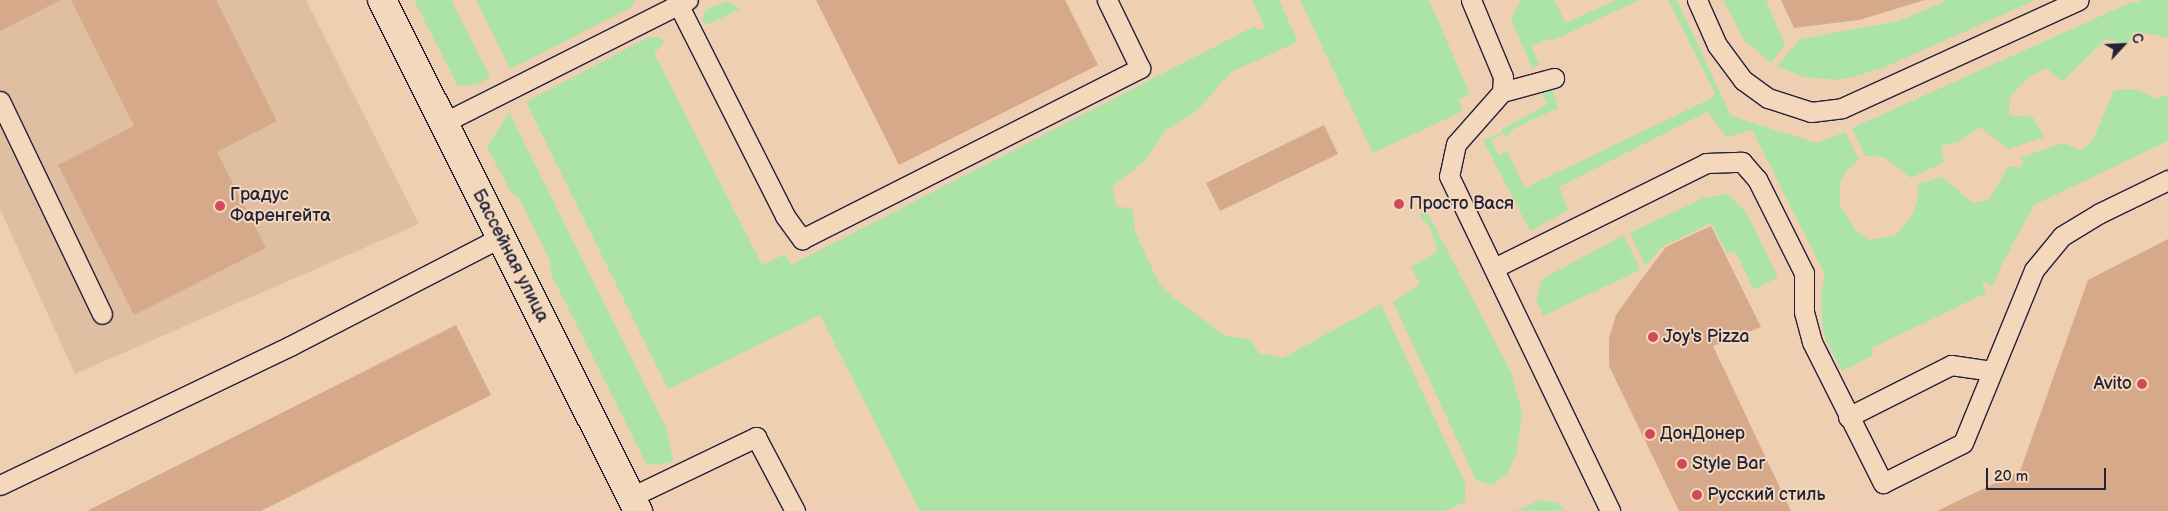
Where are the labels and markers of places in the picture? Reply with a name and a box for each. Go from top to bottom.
place label: Градус Фаренгейта [230,185,331,228]
place label: Просто Вася [1409,193,1514,215]
marker: Просто Вася [1393,198,1405,210]
marker: Градус Фаренгейта [214,200,226,212]
place label: Joy's Pizza [1663,326,1749,348]
marker: Joy's Pizza [1647,331,1659,343]
place label: Avito [2093,373,2132,395]
marker: Avito [2136,378,2148,390]
place label: ДонДонер [1660,423,1745,445]
marker: ДонДонер [1644,428,1656,440]
place label: Style Bar [1692,453,1765,475]
marker: Style Bar [1676,458,1688,470]
place label: Русский стиль [1707,484,1825,506]
marker: Русский стиль [1691,489,1703,501]

